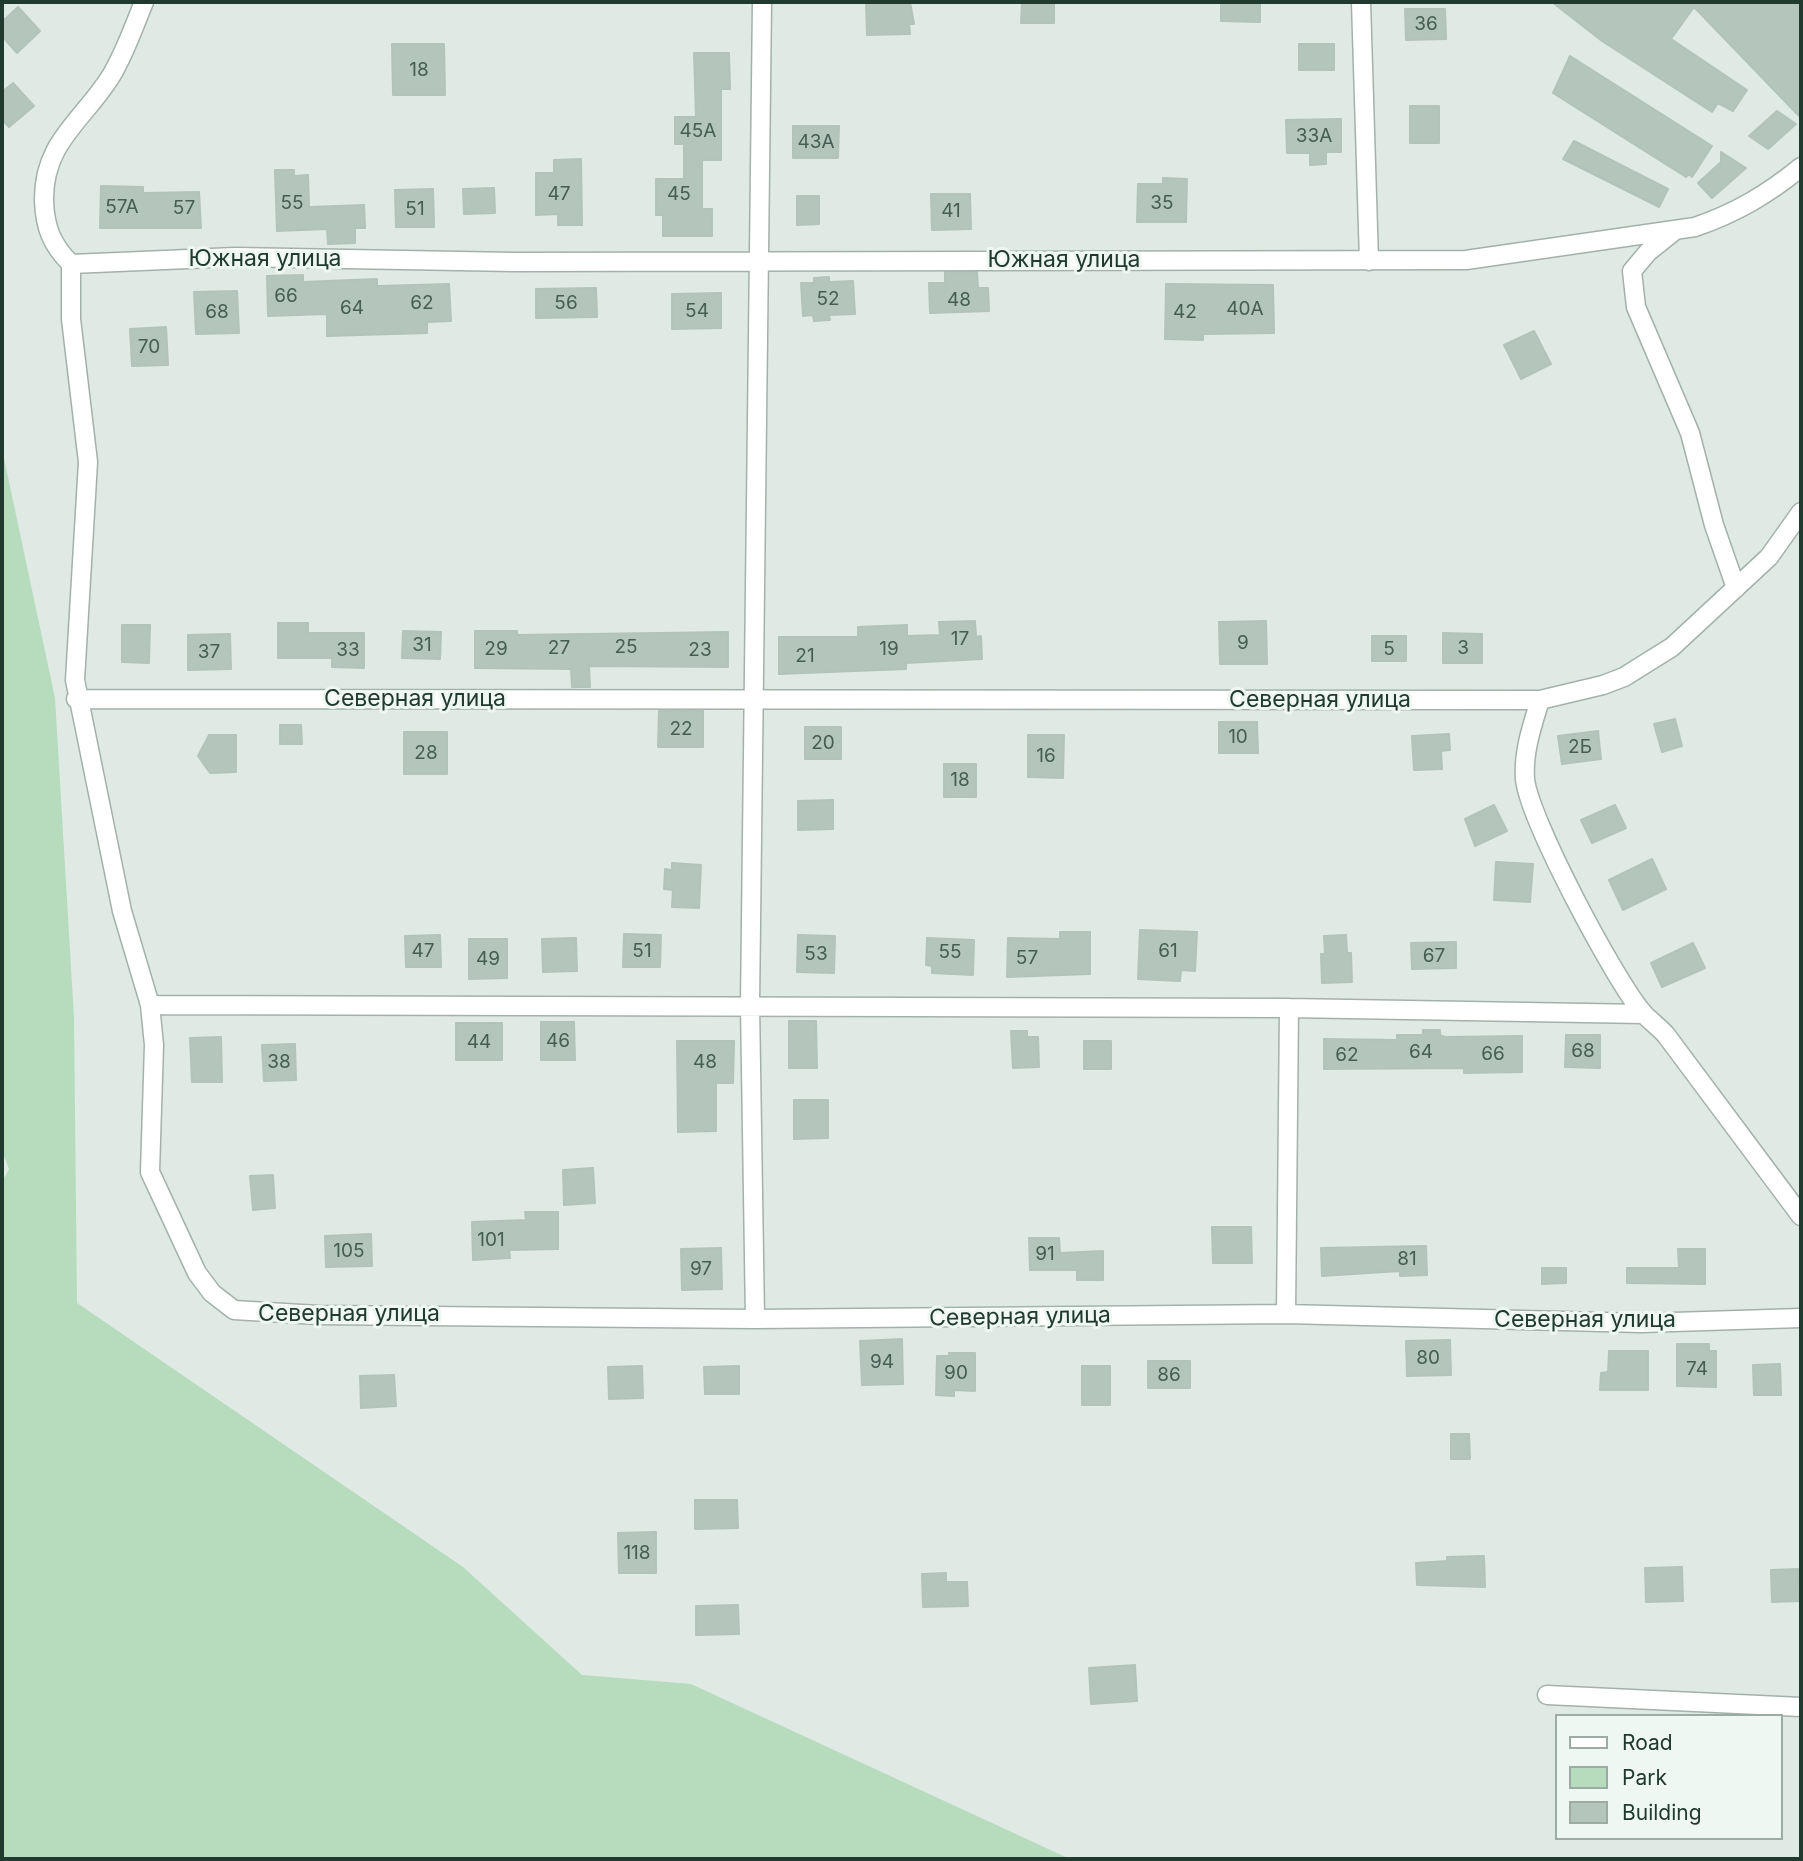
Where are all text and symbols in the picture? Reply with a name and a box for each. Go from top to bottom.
house number: 36 [1414,13,1438,35]
house number: 18 [409,59,429,81]
house number: 45А [680,120,716,142]
house number: 33А [1296,125,1332,147]
house number: 43А [797,131,835,153]
house number: 47 [547,183,571,205]
house number: 45 [667,183,691,205]
house number: 55 [280,192,304,214]
house number: 35 [1150,192,1174,214]
house number: 57А [105,196,139,218]
house number: 57 [173,197,195,219]
house number: 51 [405,198,425,220]
house number: 41 [941,200,961,222]
street label: Южная улица [188,245,342,273]
street label: Южная улица [987,246,1141,274]
house number: 66 [274,285,298,307]
house number: 52 [816,288,840,310]
house number: 48 [947,289,971,311]
house number: 62 [410,292,434,314]
house number: 56 [554,292,578,314]
house number: 64 [340,297,364,319]
house number: 40А [1226,298,1264,320]
house number: 54 [685,300,709,322]
house number: 68 [205,301,229,323]
house number: 42 [1173,301,1197,323]
house number: 70 [138,336,160,358]
house number: 17 [951,628,969,650]
house number: 9 [1237,632,1249,654]
house number: 31 [412,634,432,656]
house number: 25 [614,636,638,658]
house number: 27 [548,637,570,659]
house number: 3 [1457,637,1469,659]
house number: 29 [484,638,508,660]
house number: 19 [879,638,899,660]
house number: 5 [1383,638,1395,660]
house number: 33 [336,639,360,661]
house number: 23 [688,639,712,661]
house number: 37 [198,641,220,663]
house number: 21 [795,645,815,667]
street label: Северная улица [324,685,506,713]
street label: Северная улица [1229,686,1411,714]
house number: 22 [669,718,693,740]
house number: 10 [1228,726,1248,748]
house number: 20 [811,732,835,754]
house number: 2Б [1568,736,1592,758]
house number: 28 [414,742,438,764]
house number: 16 [1036,745,1056,767]
house number: 18 [950,769,970,791]
house number: 47 [411,940,435,962]
house number: 51 [632,940,652,962]
house number: 61 [1158,940,1178,962]
house number: 55 [938,941,962,963]
house number: 53 [804,943,828,965]
house number: 67 [1423,945,1445,967]
house number: 57 [1016,947,1038,969]
house number: 49 [476,948,500,970]
house number: 46 [546,1030,570,1052]
house number: 44 [467,1031,491,1053]
house number: 68 [1571,1040,1595,1062]
house number: 64 [1409,1041,1433,1063]
house number: 66 [1481,1043,1505,1065]
house number: 62 [1335,1044,1359,1066]
house number: 38 [267,1051,291,1073]
house number: 48 [693,1051,717,1073]
house number: 101 [477,1229,505,1251]
house number: 105 [333,1240,365,1262]
house number: 91 [1035,1243,1055,1265]
house number: 81 [1397,1248,1417,1270]
house number: 97 [690,1258,712,1280]
street label: Северная улица [258,1300,440,1328]
street label: Северная улица [929,1302,1111,1332]
street label: Северная улица [1494,1306,1676,1334]
house number: 80 [1416,1347,1440,1369]
house number: 94 [870,1351,894,1373]
house number: 74 [1686,1358,1708,1380]
house number: 90 [944,1362,968,1384]
house number: 86 [1157,1364,1181,1386]
house number: 118 [623,1542,651,1564]
legend [1554,1714,1782,1840]
text: Road [1622,1730,1673,1755]
text: Park [1622,1765,1667,1790]
text: Building [1622,1800,1702,1825]

